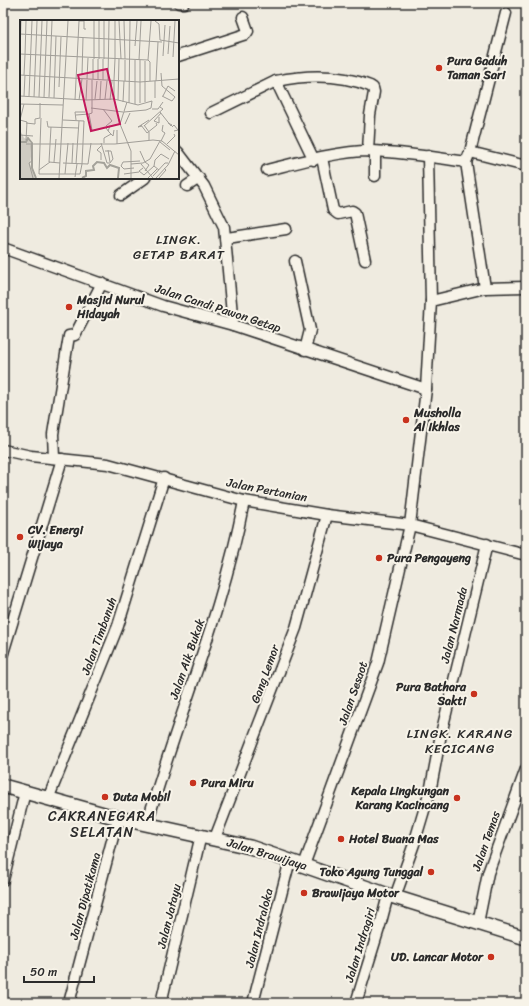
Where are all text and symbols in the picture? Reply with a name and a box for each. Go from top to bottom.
inset map [20,20,179,179]
place label: Pura Gaduh Taman Sari [447,50,508,86]
marker: Pura Gaduh Taman Sari [434,63,444,73]
district label: LINGK. GETAP BARAT [133,228,225,266]
street label: Jalan Candi Pawon Getap [151,277,285,339]
place label: Masjid Nurul Hidayah [76,289,145,325]
marker: Masjid Nurul Hidayah [64,302,74,312]
place label: Musholla Al Ikhlas [413,402,462,438]
marker: Musholla Al Ikhlas [401,415,411,425]
street label: Jalan Pertanian [224,471,310,509]
place label: CV. Energi Wijaya [27,519,84,555]
marker: CV. Energi Wijaya [15,532,25,542]
place label: Pura Pengayeng [387,547,471,569]
marker: Pura Pengayeng [374,553,384,563]
street label: Jalan Narmada [434,584,474,666]
street label: Jalan Timbanuh [74,594,123,679]
street label: Jalan Aik Bukak [163,615,211,703]
street label: Gang Lemor [244,641,286,706]
street label: Jalan Sesaot [331,658,374,729]
place label: Pura Bathara Sakti [396,676,467,712]
marker: Pura Bathara Sakti [469,689,479,699]
district label: LINGK. KARANG KECICANG [407,722,513,760]
place label: Pura Miru [201,772,254,794]
marker: Pura Miru [188,778,198,788]
place label: Kepala Lingkungan Karang Kacincang [350,780,450,816]
place label: Duta Mobil [113,786,171,808]
marker: Duta Mobil [100,792,110,802]
marker: Kepala Lingkungan Karang Kacincang [452,793,462,803]
district label: CAKRANEGARA SELATAN [48,804,156,845]
street label: Jalan Temas [465,807,507,875]
place label: Hotel Buana Mas [348,828,439,850]
street label: Jalan Brawijaya [223,831,310,877]
marker: Hotel Buana Mas [336,834,346,844]
street label: Jalan Dipatikama [63,850,107,943]
place label: Toko Agung Tunggal [320,861,424,883]
marker: Toko Agung Tunggal [426,867,436,877]
street label: Jalan Jatayu [150,881,188,952]
place label: Brawijaya Motor [312,882,400,904]
street label: Jalan Indraloka [238,886,279,971]
marker: Brawijaya Motor [299,888,309,898]
street label: Jalan Indragiri [338,904,382,986]
place label: UD. Lancar Motor [391,946,484,968]
marker: UD. Lancar Motor [486,952,496,962]
scale bar [24,958,94,984]
text: 50 m [30,961,57,983]

